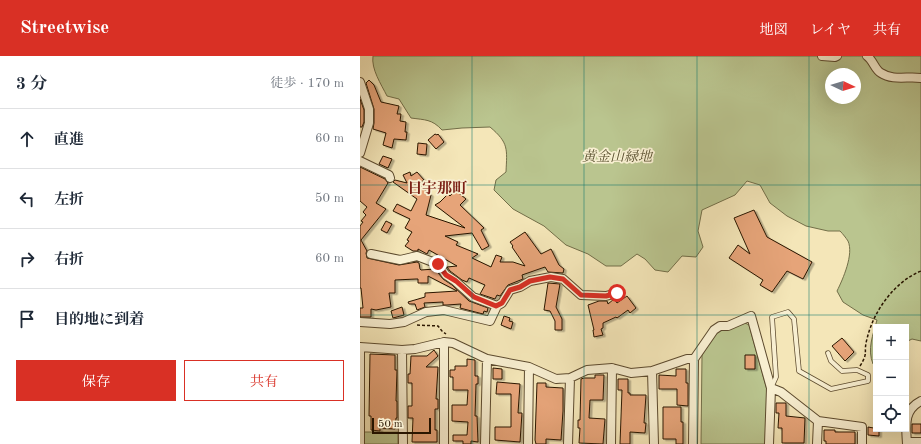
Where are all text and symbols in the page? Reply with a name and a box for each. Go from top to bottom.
text: Streetwise [20,19,109,38]
text: 地図 [760,23,788,37]
text: レイヤ [810,23,851,37]
text: 共有 [873,23,901,37]
north arrow [825,68,861,104]
text: 3 分 [16,76,48,93]
text: 徒歩 · 170 m [270,77,344,90]
icon: ahead [16,128,38,150]
text: 60 m [315,132,344,145]
text: 直進 [54,133,84,148]
park label: 黄金山緑地 [582,149,654,164]
district label: 日宇那町 [407,180,467,197]
icon: left [16,188,38,210]
text: 50 m [315,192,344,205]
text: 左折 [54,193,84,208]
icon: right [16,248,38,270]
text: 60 m [315,252,344,265]
text: 右折 [54,253,84,268]
route end [429,255,447,273]
route start [608,284,626,302]
icon: arrive [16,308,38,330]
text: 目的地に到着 [54,313,144,328]
map controls [873,324,909,432]
button: + [873,324,909,360]
button: 保存 [16,360,176,401]
button: 共有 [184,360,344,401]
button: − [873,360,909,396]
button: locate [873,396,909,432]
scale bar [372,416,431,435]
text: 50 m [378,419,403,430]

